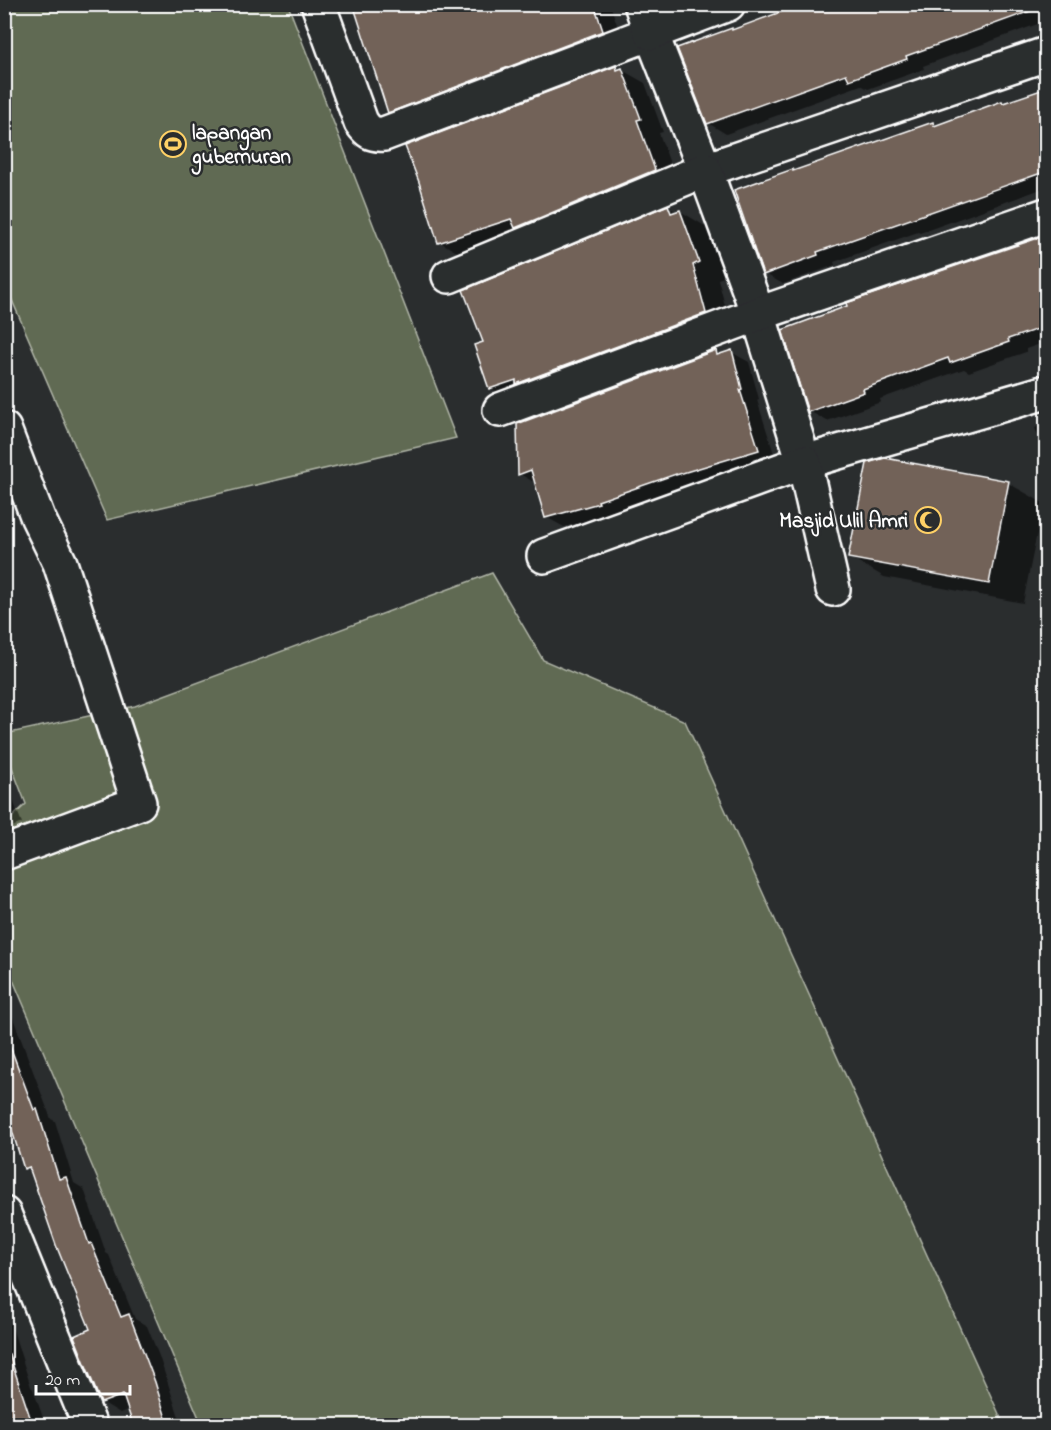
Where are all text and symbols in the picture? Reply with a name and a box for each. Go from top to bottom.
place label: lapangan gubernuran [191,119,291,175]
sports icon: lapangan gubernuran [158,129,188,159]
mosque icon: Masjid Ulil Amri [913,505,943,535]
place label: Masjid Ulil Amri [779,507,908,537]
scale bar [36,1358,130,1396]
text: 20 m [45,1368,80,1394]

